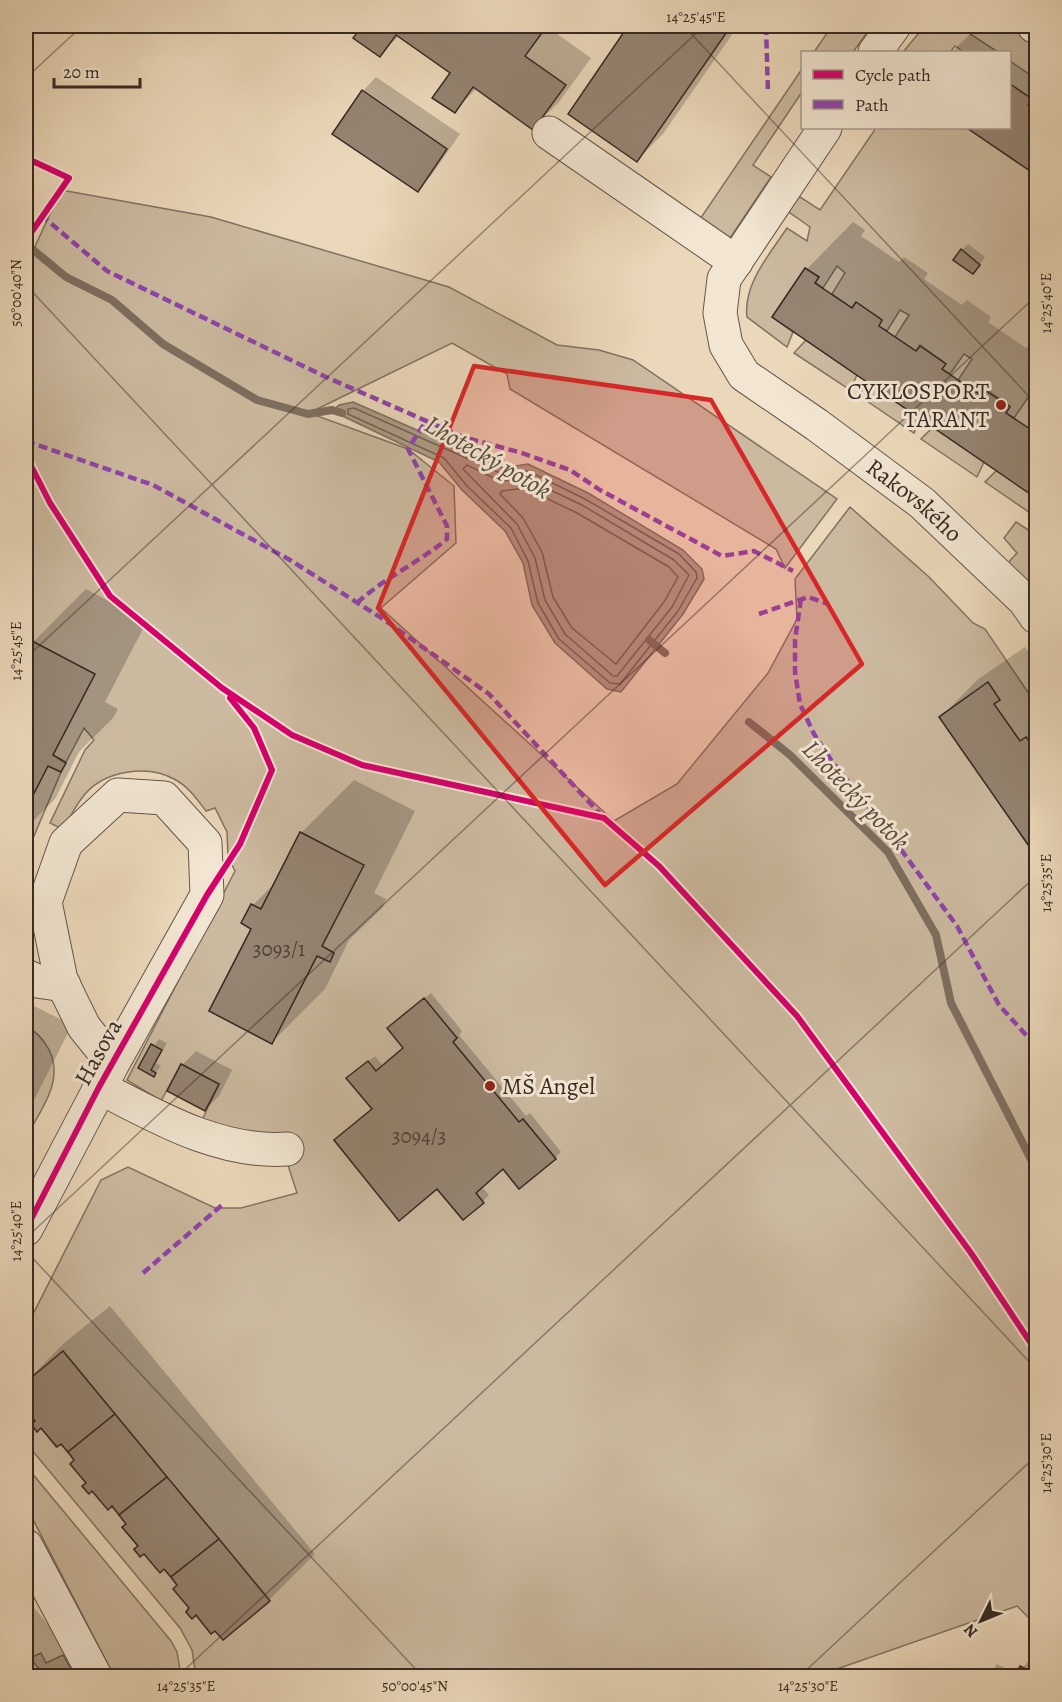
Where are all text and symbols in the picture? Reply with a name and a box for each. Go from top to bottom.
text: 14°25'45"E [666,7,726,27]
scale bar [54,51,140,89]
legend [801,51,1011,129]
text: 20 m [63,60,100,84]
text: Cycle path [855,63,931,87]
text: Path [855,93,889,117]
text: 50°00'40"N [6,259,26,327]
text: 14°25'40"E [1036,273,1056,333]
place label: CYKLOSPORT TARANT [847,375,989,435]
marker: CYKLOSPORT TARANT [994,398,1008,412]
water label: Lhotecký potok [418,407,558,507]
street label: Rakovského [860,451,969,549]
text: 14°25'45"E [6,621,26,681]
water label: Lhotecký potok [795,732,917,858]
text: 14°25'35"E [1036,854,1056,912]
house number: 3093/1 [253,935,305,963]
street label: Hasova [67,1012,130,1091]
place label: MŠ Angel [502,1070,595,1102]
marker: MŠ Angel [483,1079,497,1093]
house number: 3094/3 [392,1122,446,1150]
text: 14°25'40"E [6,1201,26,1261]
text: 14°25'30"E [1036,1433,1056,1493]
north arrow [951,1591,1011,1651]
text: N [959,1619,983,1642]
text: 14°25'35"E [157,1676,215,1696]
text: 50°00'45"N [382,1676,448,1696]
text: 14°25'30"E [778,1676,838,1696]

